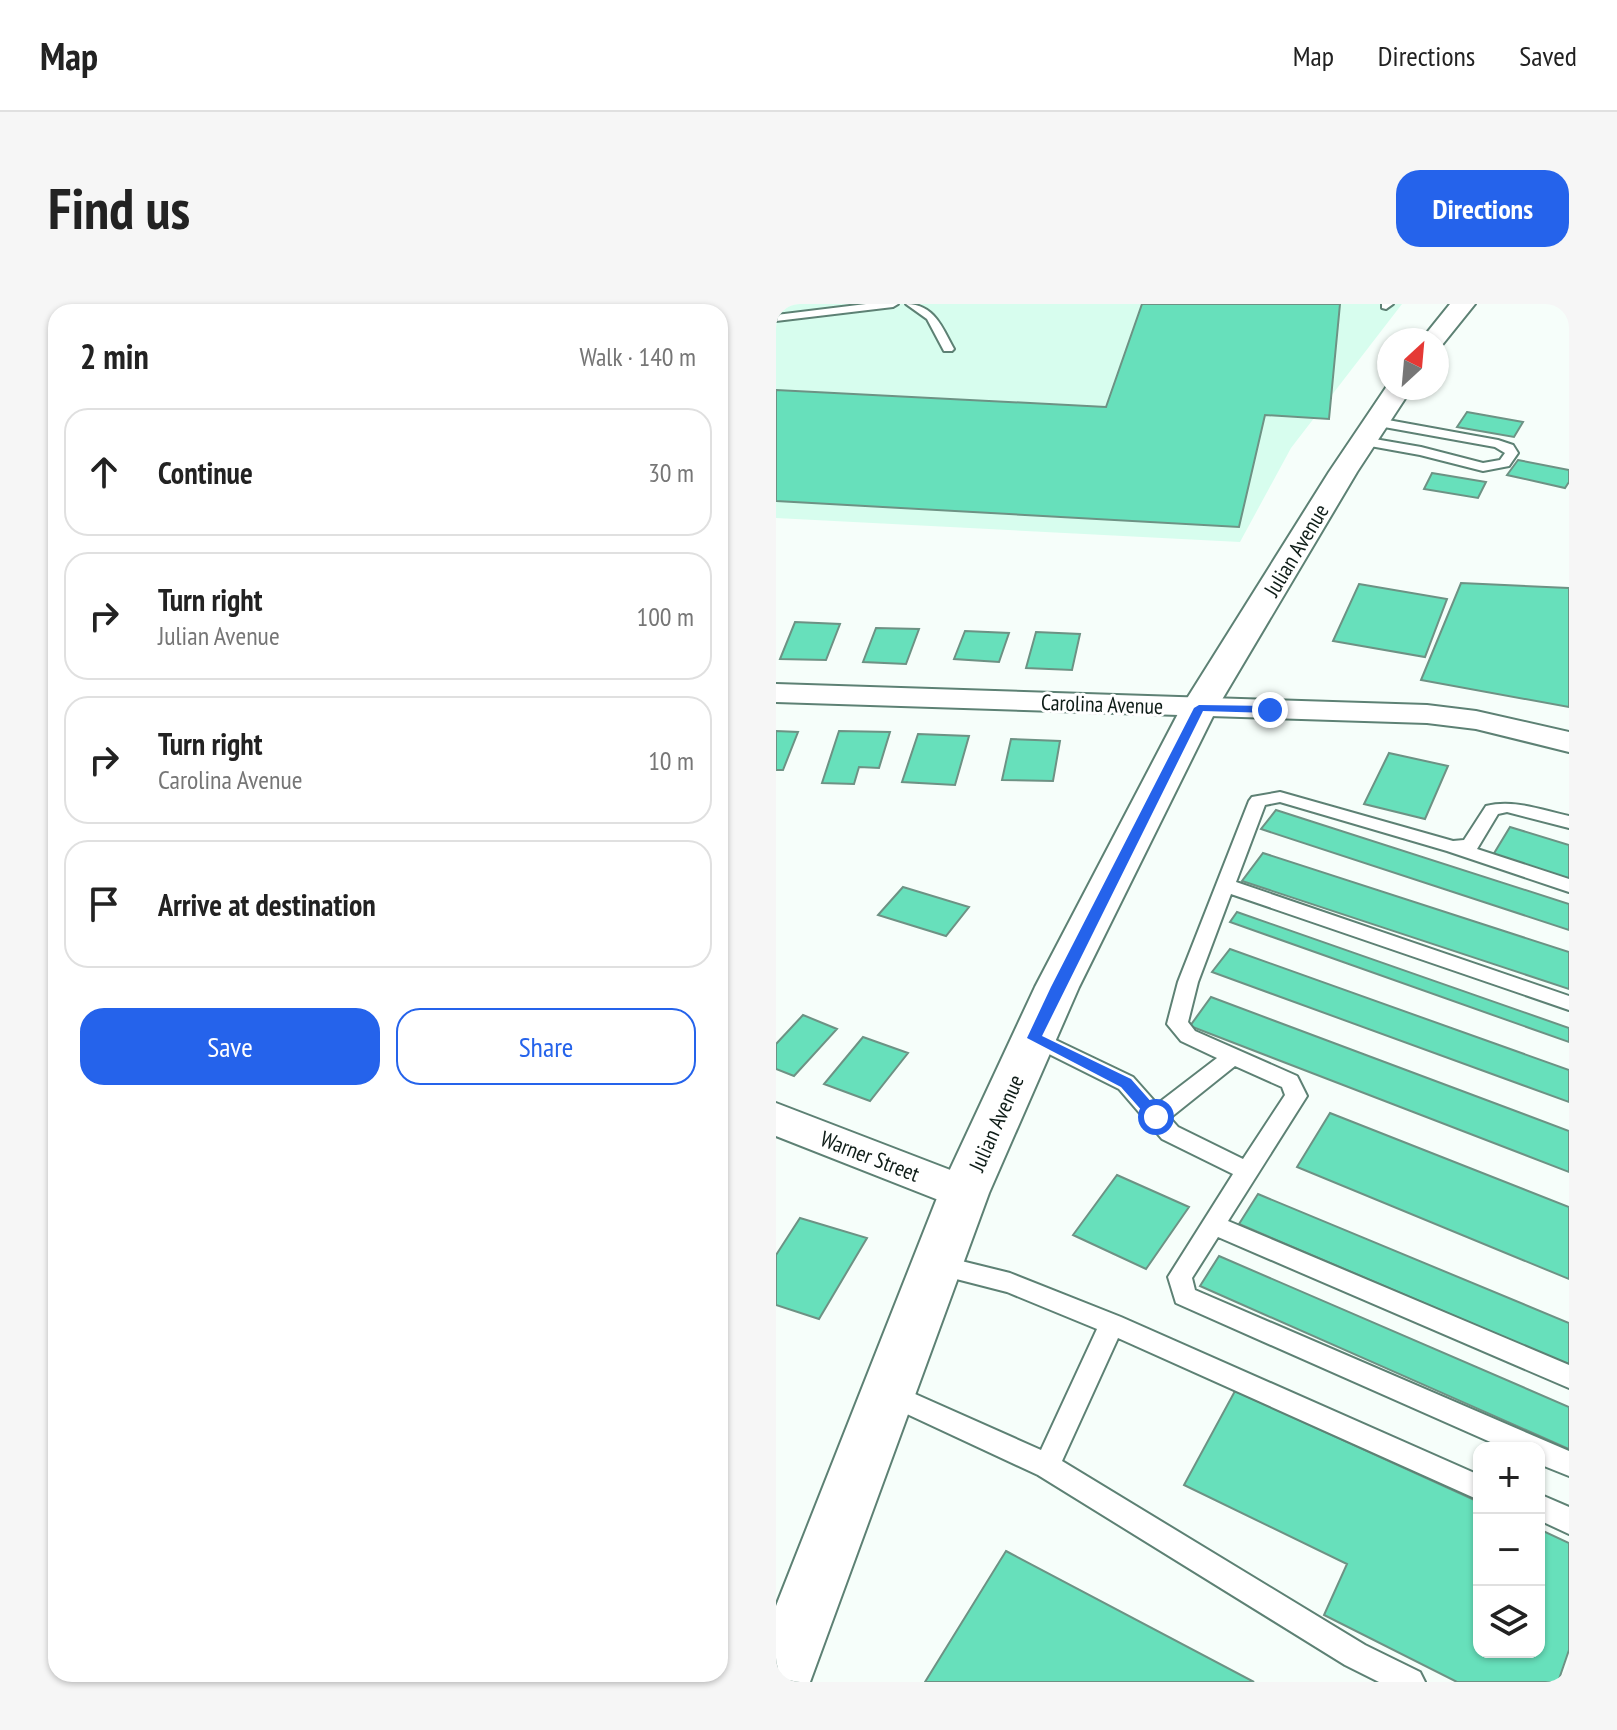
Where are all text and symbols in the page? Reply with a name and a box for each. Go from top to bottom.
text: Map [40,31,98,80]
text: Map [1293,37,1334,74]
text: Directions [1378,37,1475,74]
text: Saved [1519,37,1577,74]
button: Directions [1396,170,1569,247]
text: Find us [48,172,190,244]
north arrow [1377,328,1449,400]
text: 2 min [80,334,149,378]
text: Walk · 140 m [579,340,696,373]
icon: ahead [82,450,126,494]
text: Continue [158,453,253,492]
text: 30 m [648,456,694,489]
street label: Julian Avenue [1257,499,1335,602]
text: Turn right [158,580,262,619]
icon: right [82,594,126,638]
text: 100 m [636,600,694,633]
text: Julian Avenue [158,619,280,652]
street label: Carolina Avenue [1040,688,1164,720]
route end [1252,692,1288,728]
text: Turn right [158,724,262,763]
icon: right [82,738,126,782]
text: 10 m [648,744,694,777]
text: Carolina Avenue [158,763,302,796]
icon: arrive [82,882,126,926]
text: Arrive at destination [158,885,376,924]
button: Save [80,1008,380,1085]
button: Share [396,1008,696,1085]
street label: Julian Avenue [962,1070,1030,1177]
route start [1138,1099,1174,1135]
street label: Warner Street [817,1124,923,1188]
map controls [1473,1442,1545,1658]
button: + [1473,1442,1545,1514]
button: − [1473,1514,1545,1586]
button: layers [1473,1586,1545,1658]

